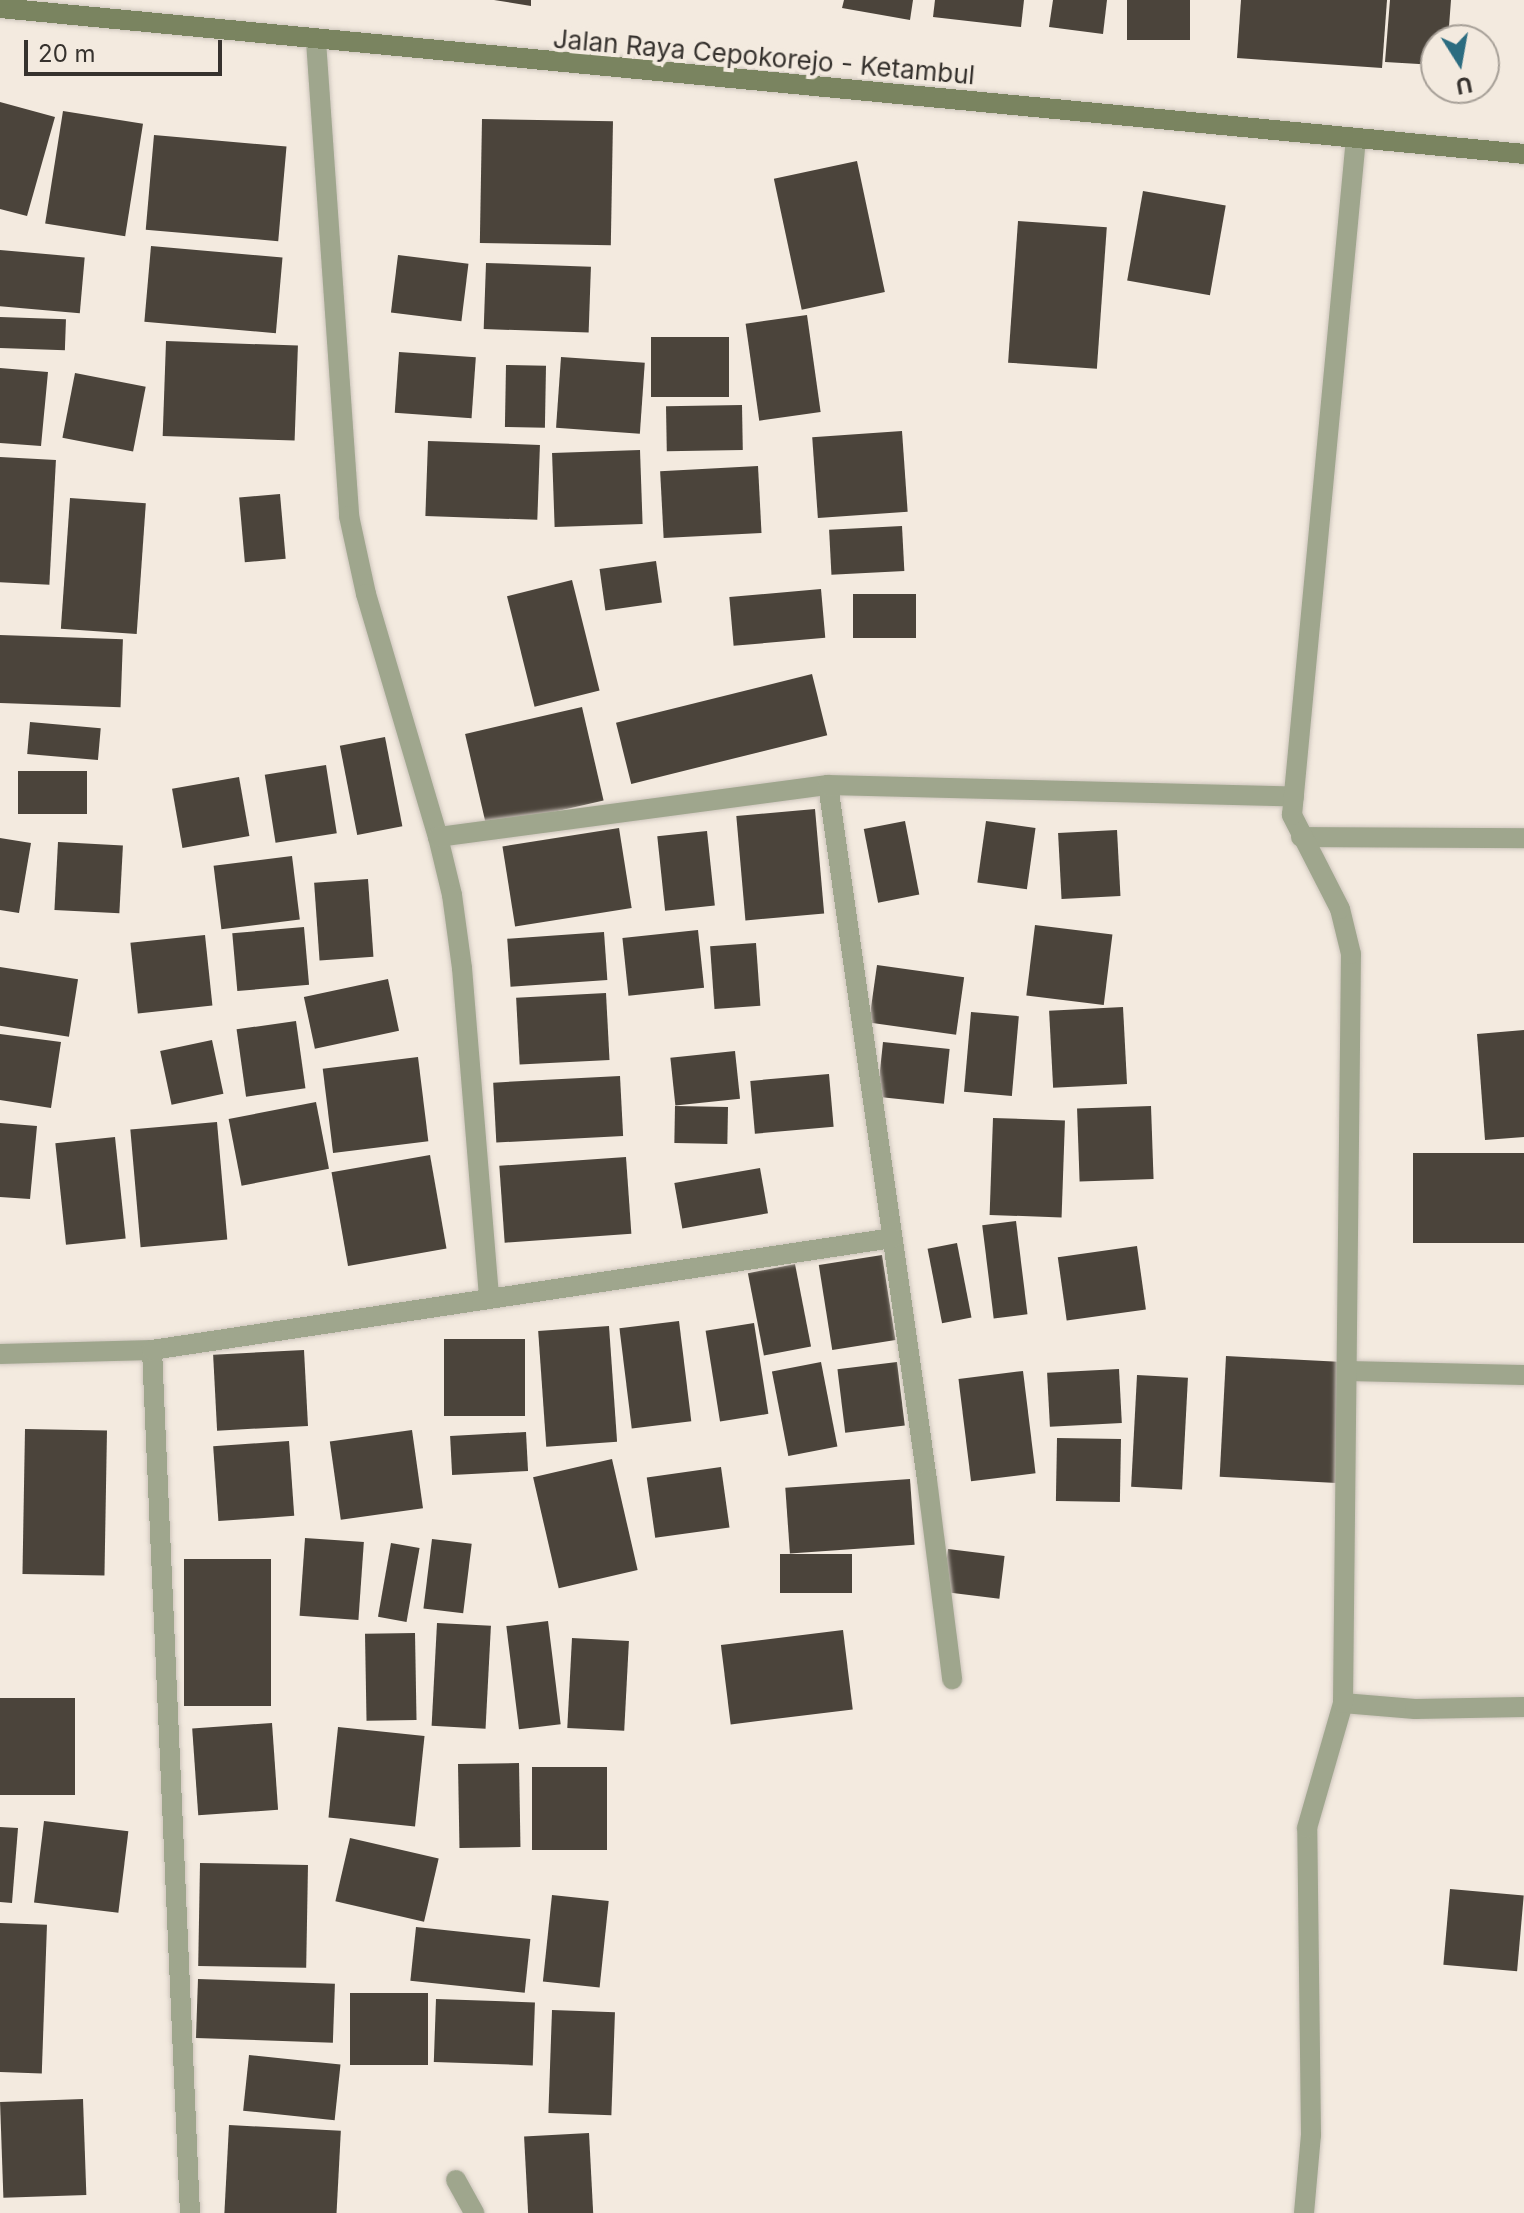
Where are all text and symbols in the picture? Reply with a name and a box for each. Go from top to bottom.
street label: Jalan Raya Cepokorejo - Ketambul [552,23,976,91]
scale bar [28,24,226,74]
north arrow [1420,24,1500,104]
text: 20 m [38,39,96,68]
text: U [1454,71,1475,100]

